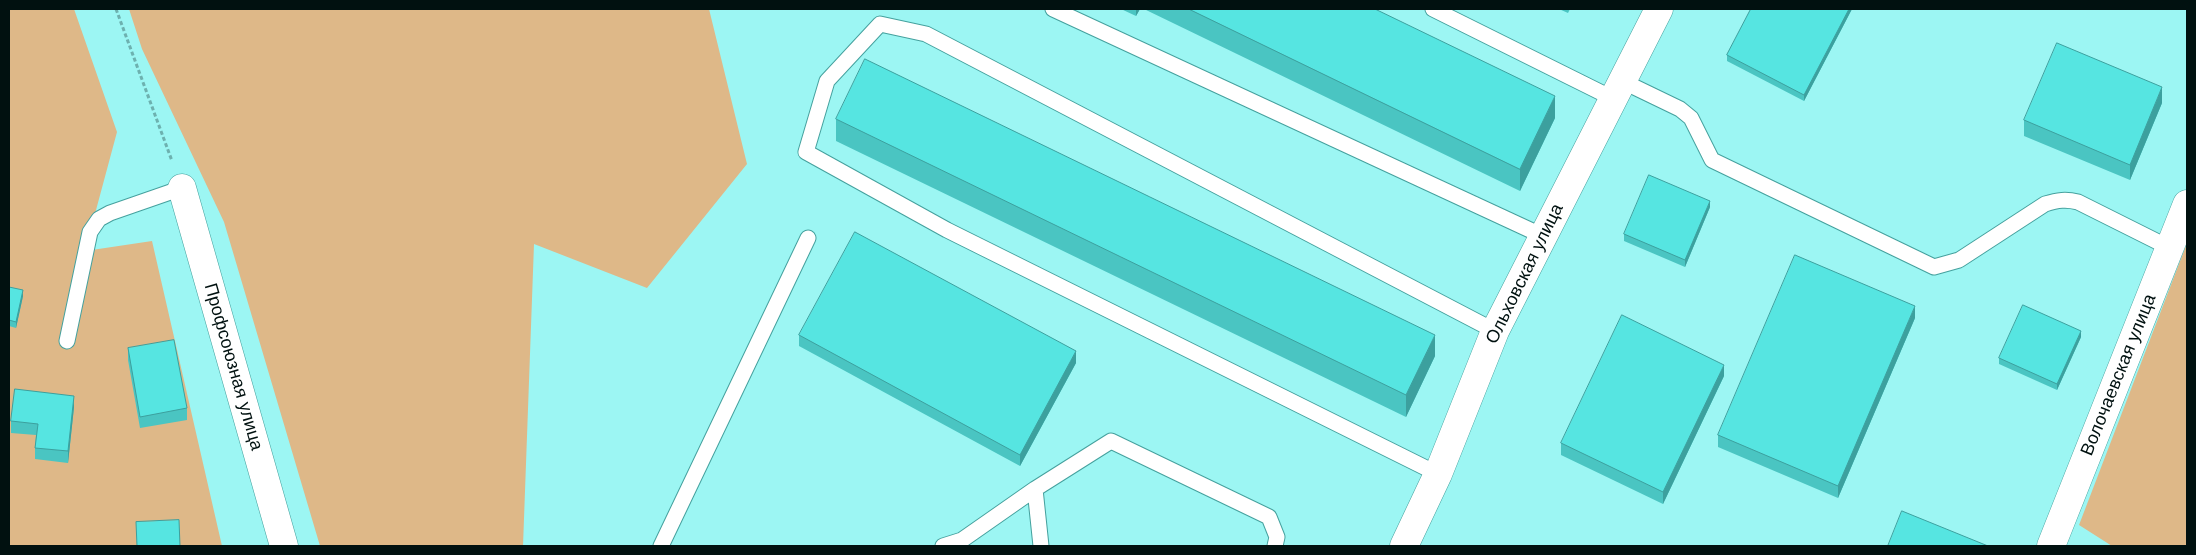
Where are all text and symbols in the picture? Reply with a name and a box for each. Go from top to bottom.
street label: Ольховская улица [1482,200,1568,348]
street label: Профсоюзная улица [199,281,267,453]
street label: Волочаевская улица [2077,291,2161,459]

